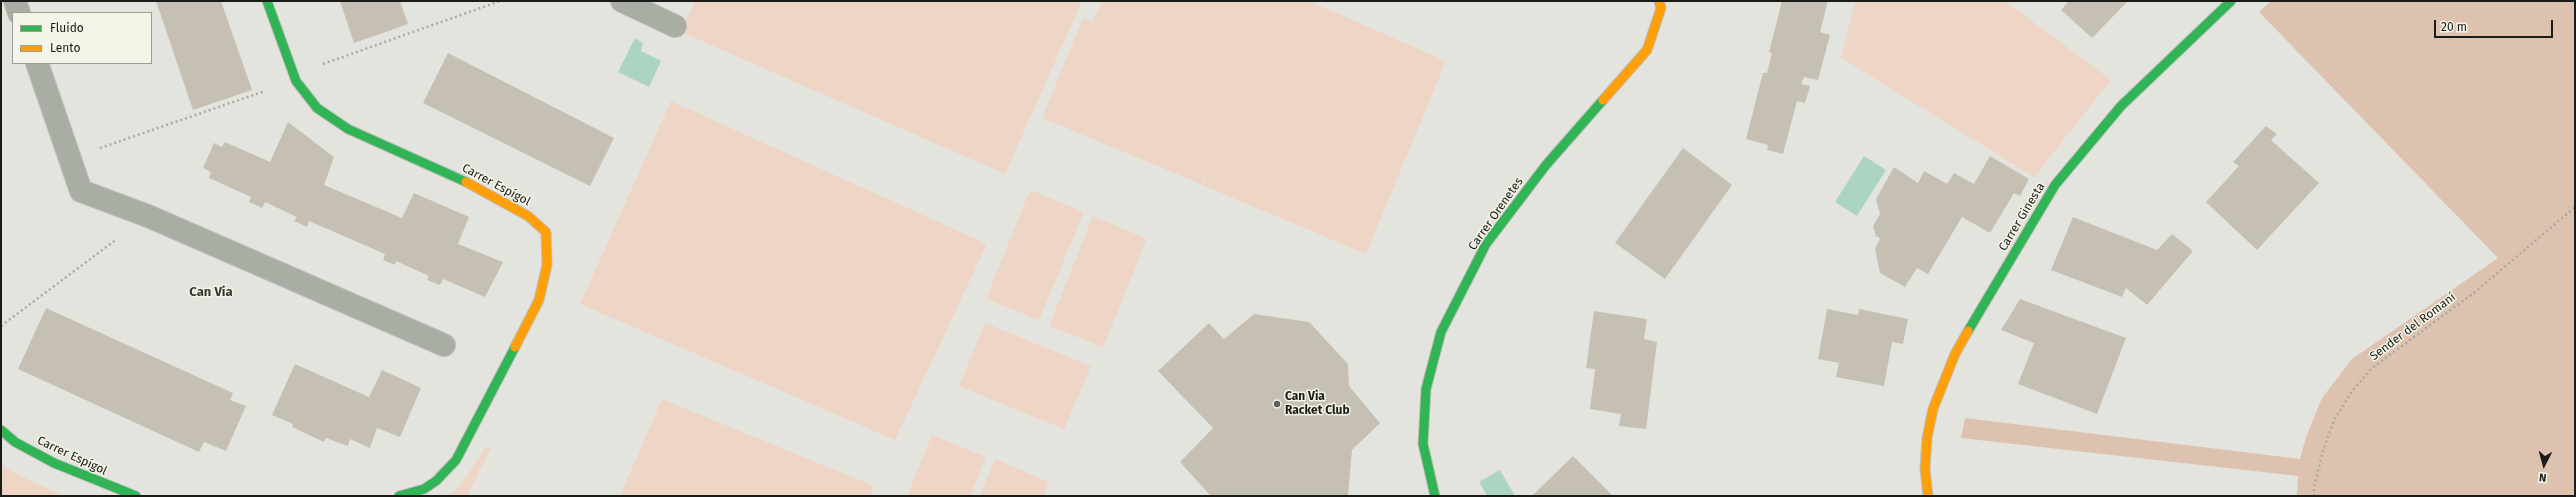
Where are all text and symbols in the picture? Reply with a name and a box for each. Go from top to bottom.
legend [12,12,152,64]
scale bar [2436,12,2555,38]
text: 20 m [2441,20,2467,34]
text: Fluido [50,21,84,35]
text: Lento [50,41,80,55]
street label: Carrer Espígol [459,161,533,209]
street label: Carrer Orenetes [1466,175,1526,253]
street label: Carrer Ginesta [1996,180,2048,254]
district label: Can Via [189,284,233,300]
street label: Sender del Romaní [2367,290,2459,364]
place label: Can Via Racket Club [1285,390,1350,418]
marker: Can Via Racket Club [1272,399,1282,409]
street label: Carrer Espígol [35,434,109,478]
north arrow [2524,445,2564,485]
text: N [2538,471,2547,484]

